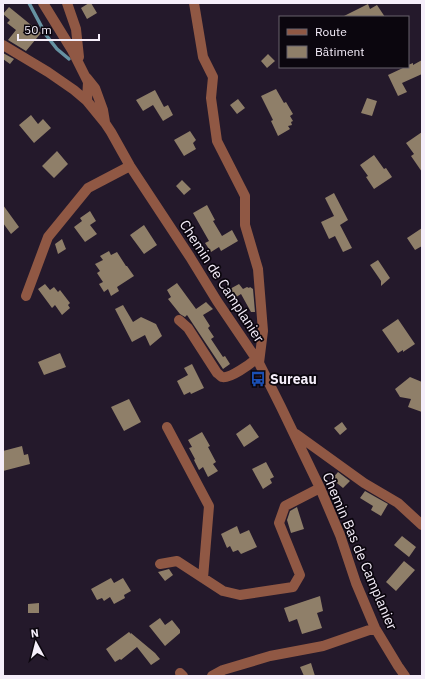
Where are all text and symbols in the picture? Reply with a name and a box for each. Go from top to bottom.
scale bar [18,16,99,42]
legend [279,16,409,68]
text: 50 m [24,22,52,37]
text: Route [315,24,347,39]
text: Bâtiment [315,44,365,59]
street label: Chemin de Camplanier [176,216,268,346]
bus stop icon: Sureau [249,370,267,388]
place label: Sureau [270,370,317,388]
street label: Chemin Bas de Camplanier [319,470,401,632]
north arrow [16,623,56,663]
text: N [30,626,40,641]

